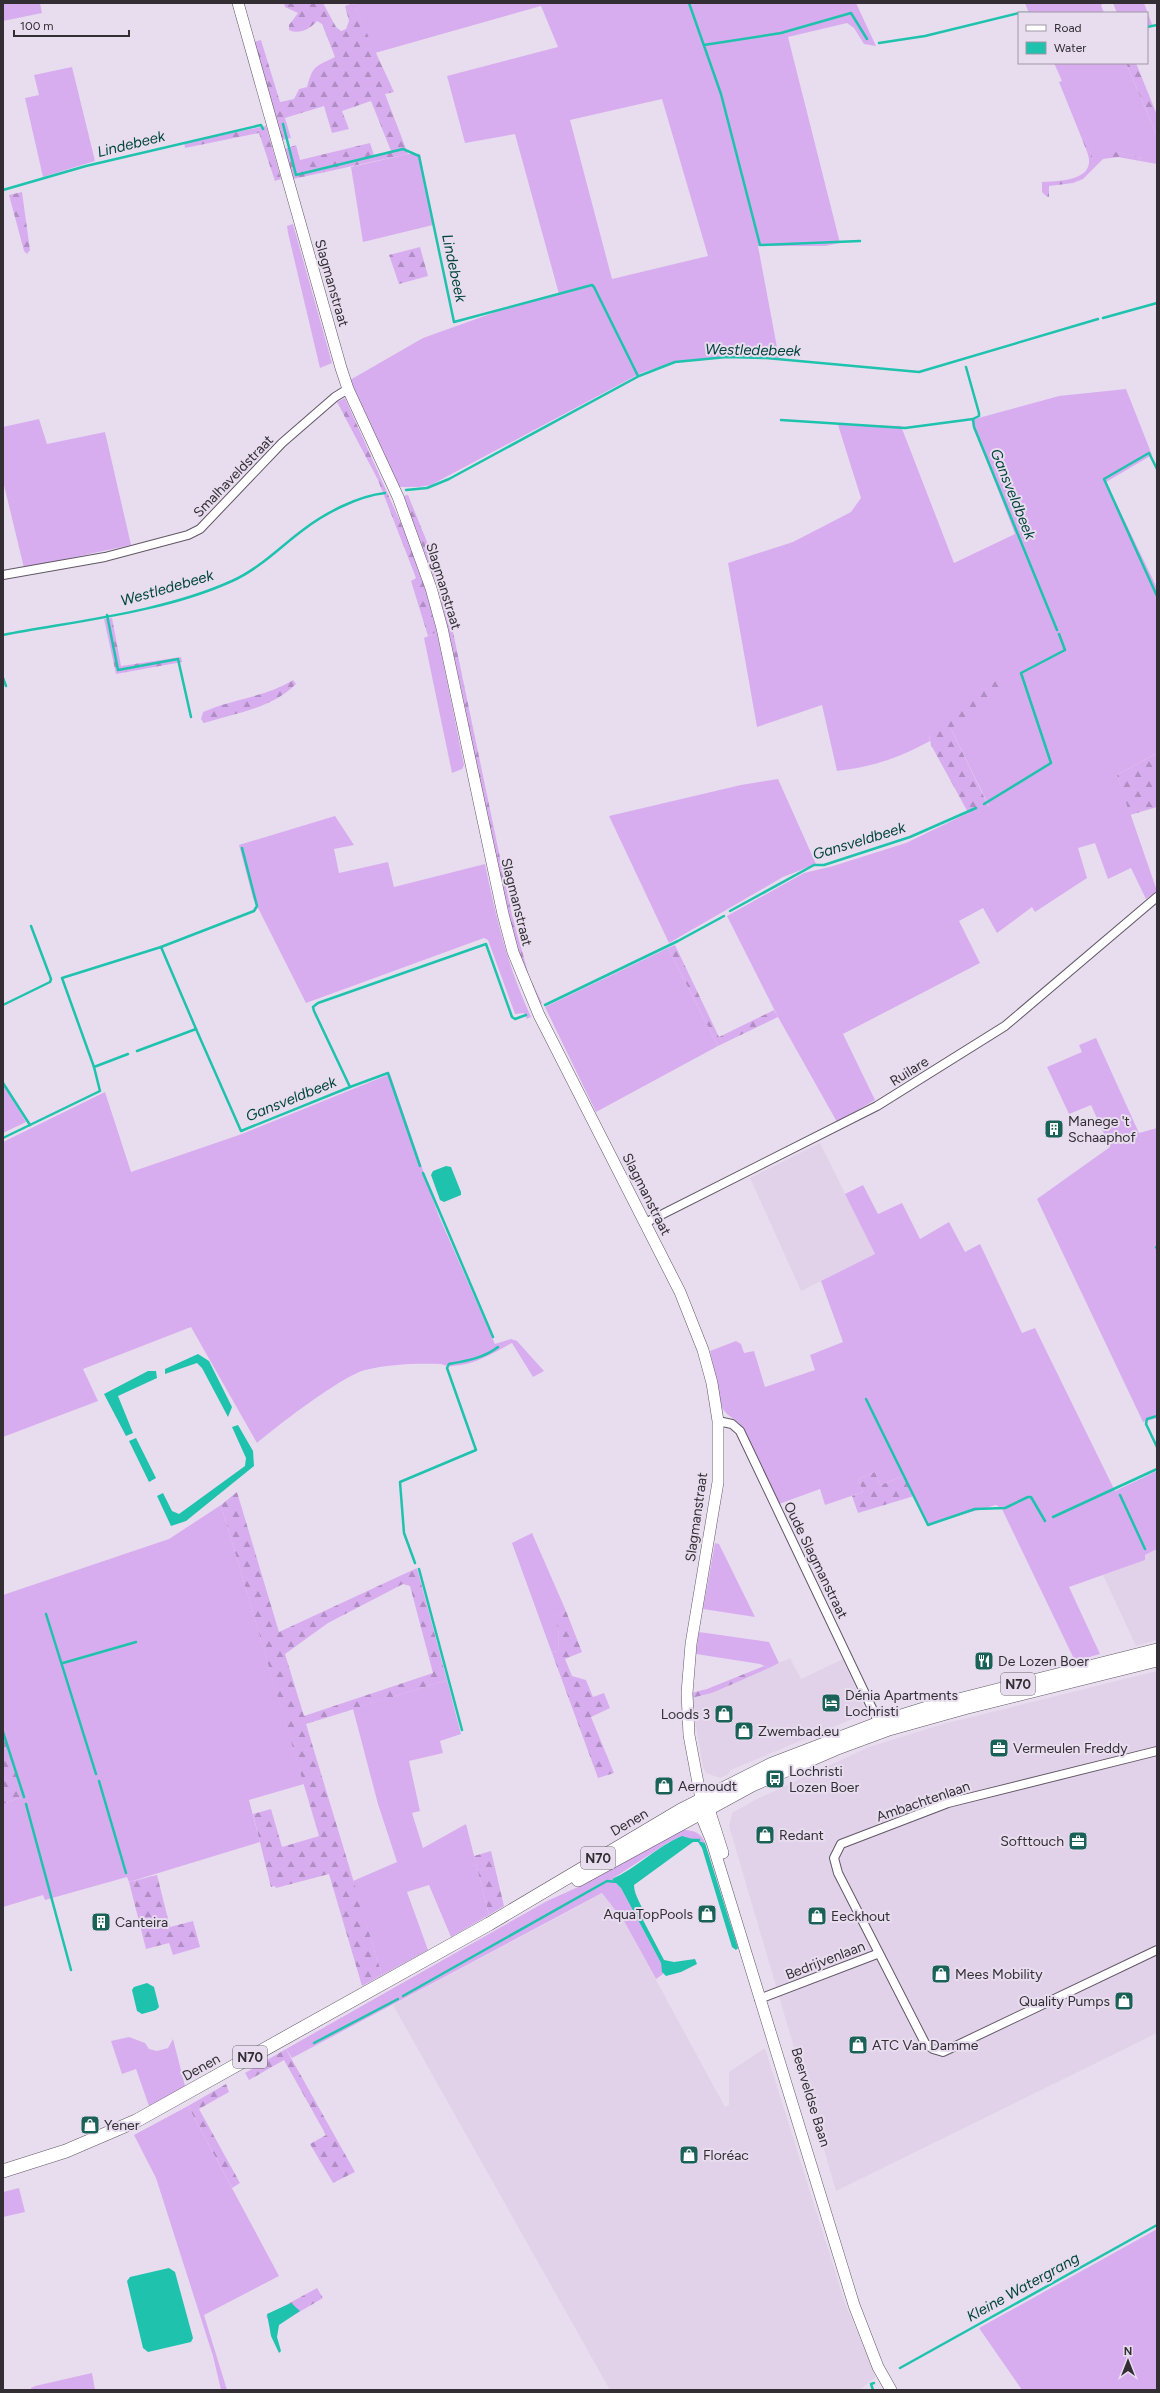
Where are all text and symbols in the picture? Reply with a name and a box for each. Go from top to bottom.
scale bar [14,12,129,38]
legend [1018,12,1148,64]
text: 100 m [20,19,54,33]
text: Road [1054,21,1082,35]
text: Water [1054,41,1086,55]
water label: Lindebeek [95,127,167,161]
water label: Lindebeek [438,232,470,304]
street label: Slagmanstraat [311,238,352,329]
water label: Westledebeek [705,340,802,360]
street label: Smalhaveldstraat [190,432,277,521]
water label: Gansveldbeek [987,446,1040,543]
street label: Slagmanstraat [422,541,465,632]
water label: Westledebeek [118,566,216,610]
water label: Gansveldbeek [810,818,908,864]
street label: Slagmanstraat [497,856,536,948]
street label: Ruilare [887,1053,932,1090]
water label: Gansveldbeek [243,1072,340,1125]
place label: Manege 't Schaaphof [1068,1113,1136,1146]
building icon: Manege 't Schaaphof [1043,1118,1065,1140]
street label: Slagmanstraat [619,1150,675,1238]
street label: Slagmanstraat [682,1471,711,1563]
street label: Oude Slagmanstraat [780,1499,851,1621]
restaurant icon: De Lozen Boer [973,1650,995,1672]
place label: De Lozen Boer [998,1653,1089,1670]
road number: N70 [1001,1673,1035,1695]
place label: Dénia Apartments Lochristi [845,1687,958,1720]
hotel icon: Dénia Apartments Lochristi [820,1692,842,1714]
shop icon: Loods 3 [713,1703,735,1725]
place label: Loods 3 [661,1706,710,1723]
shop icon: Zwembad.eu [733,1720,755,1742]
place label: Zwembad.eu [758,1723,839,1740]
office icon: Vermeulen Freddy [988,1737,1010,1759]
place label: Vermeulen Freddy [1013,1740,1128,1757]
place label: Lochristi Lozen Boer [789,1763,860,1796]
bus stop icon: Lochristi Lozen Boer [764,1768,786,1790]
shop icon: Aernoudt [653,1775,675,1797]
street label: Ambachtenlaan [874,1777,972,1825]
place label: Aernoudt [678,1778,737,1795]
street label: Denen [607,1805,651,1840]
shop icon: Redant [754,1824,776,1846]
place label: Redant [779,1827,824,1844]
office icon: Softtouch [1067,1830,1089,1852]
place label: Softtouch [1000,1833,1064,1850]
road number: N70 [581,1847,615,1869]
shop icon: AquaTopPools [696,1903,718,1925]
shop icon: Eeckhout [806,1905,828,1927]
place label: AquaTopPools [604,1906,693,1923]
place label: Eeckhout [831,1908,890,1925]
building icon: Canteira [90,1911,112,1933]
place label: Canteira [115,1914,168,1931]
street label: Bedrijvenlaan [783,1937,868,1983]
shop icon: Mees Mobility [930,1963,952,1985]
place label: Mees Mobility [955,1966,1043,1983]
shop icon: Quality Pumps [1113,1990,1135,2012]
place label: Quality Pumps [1019,1993,1110,2010]
shop icon: ATC Van Damme [847,2034,869,2056]
place label: ATC Van Damme [872,2037,979,2054]
street label: Beerveldse Baan [787,2045,834,2149]
road number: N70 [233,2046,267,2068]
street label: Denen [179,2050,223,2085]
shop icon: Yener [79,2114,101,2136]
place label: Yener [104,2117,140,2134]
shop icon: Floréac [678,2144,700,2166]
place label: Floréac [703,2147,749,2164]
water label: Kleine Watergrang [964,2248,1083,2325]
north arrow [1108,2341,1148,2381]
text: N [1124,2345,1132,2358]

